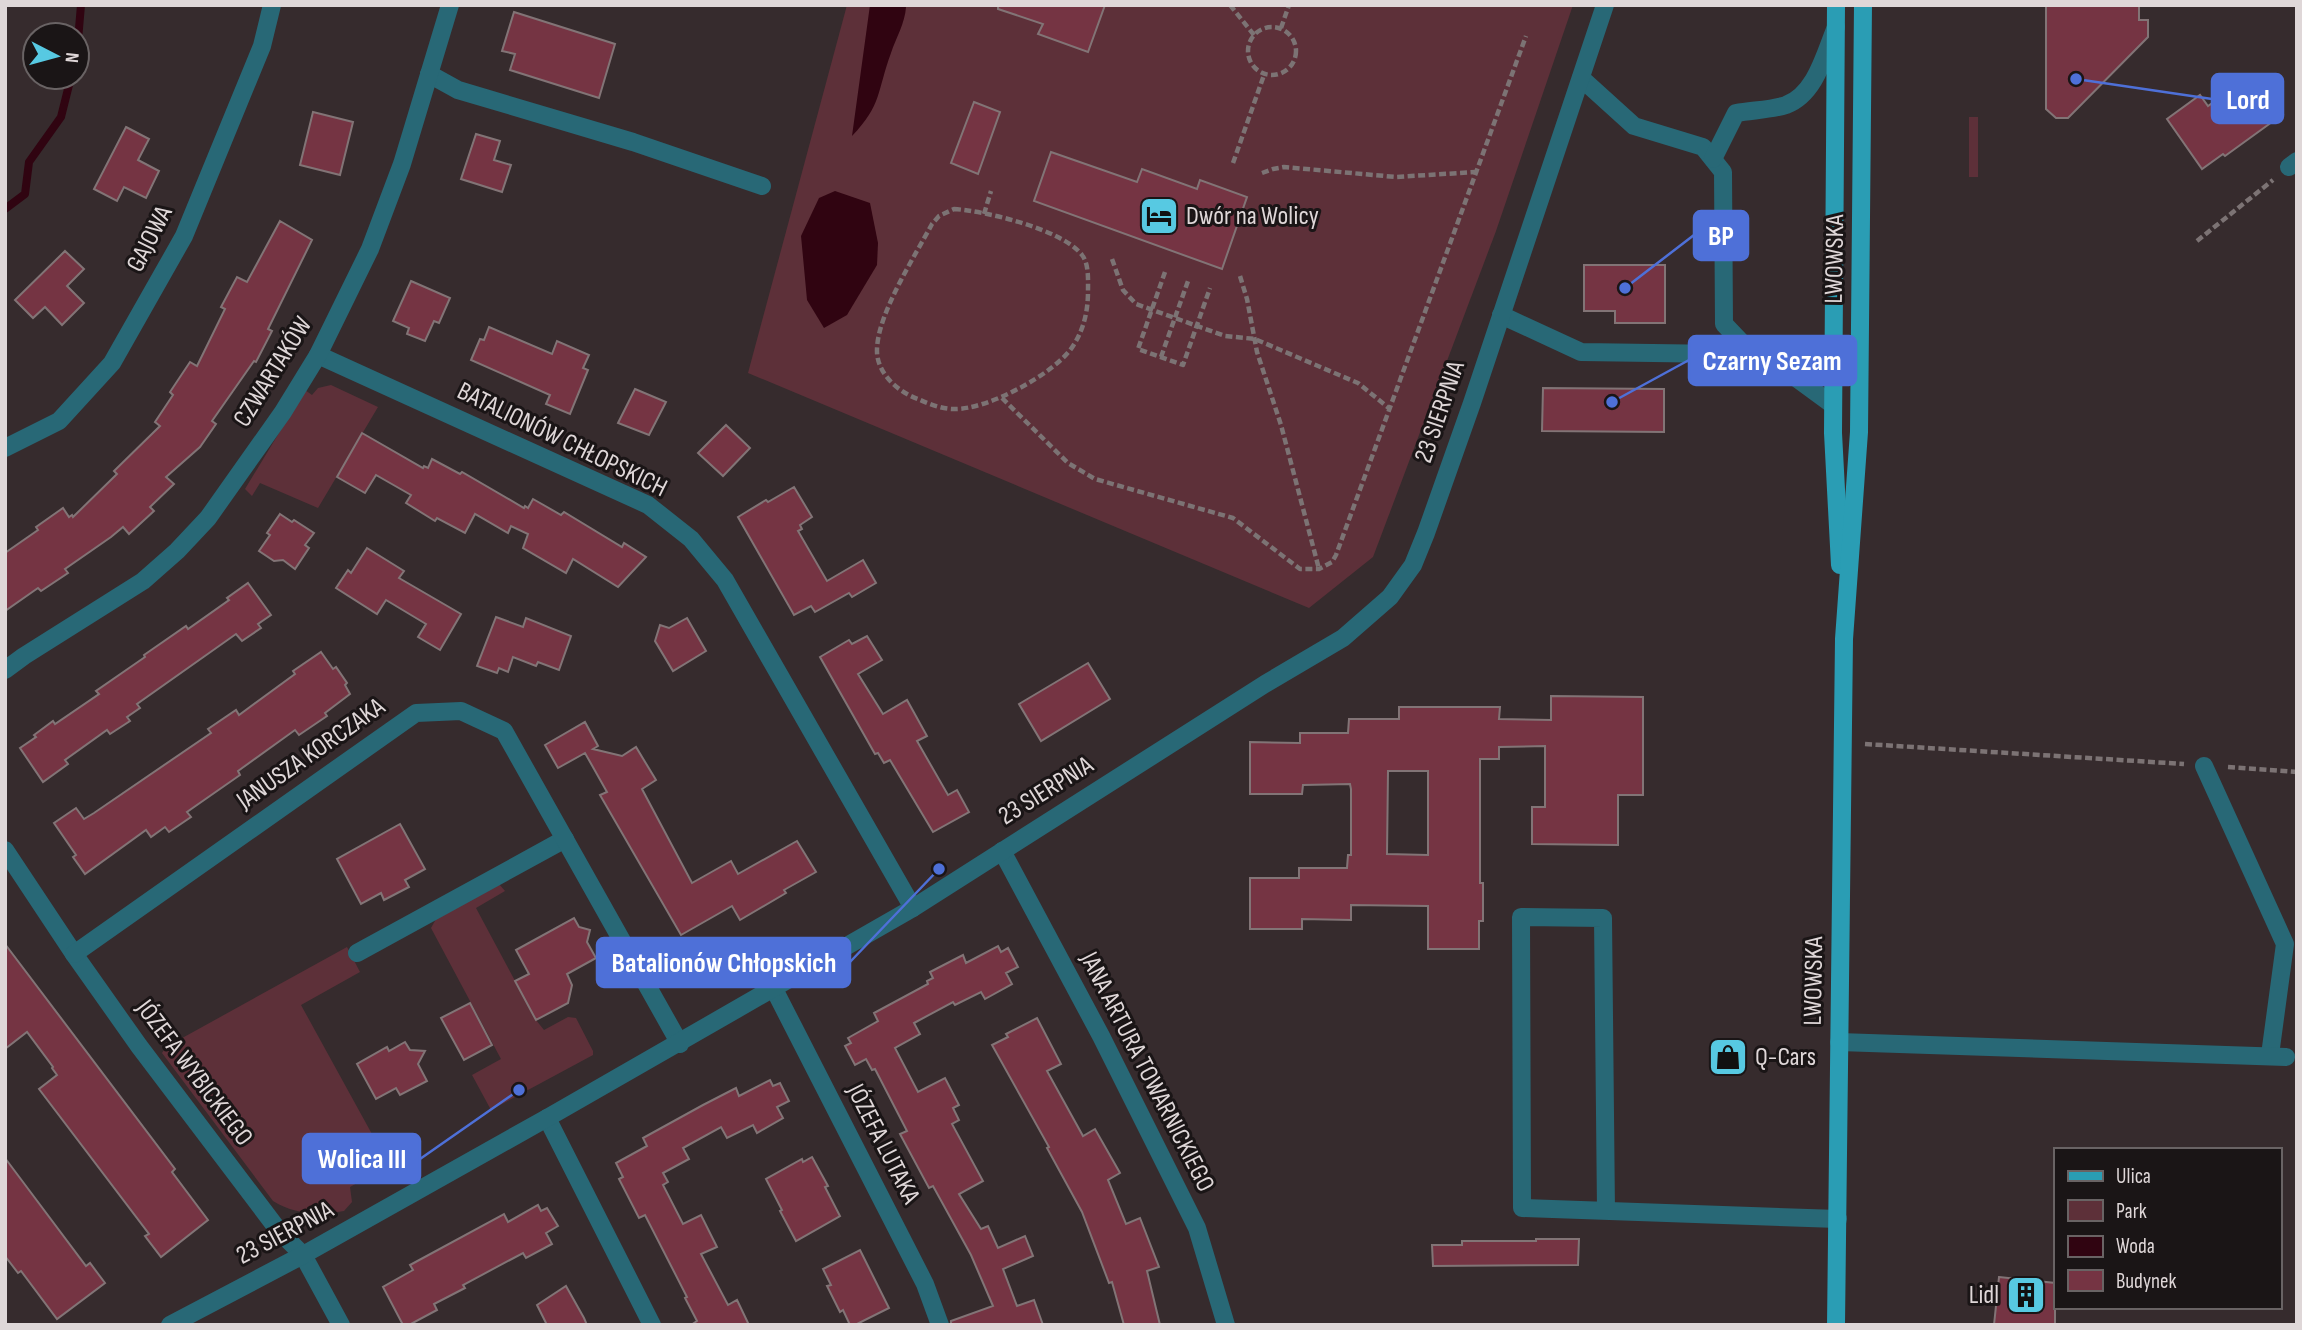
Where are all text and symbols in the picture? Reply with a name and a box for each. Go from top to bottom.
north arrow [21,21,91,91]
text: N [59,51,83,64]
callout: Lord [2212,74,2283,123]
text: Lord [2226,84,2270,117]
hotel icon: Dwór na Wolicy [1138,195,1180,237]
street label: GAJOWA [120,200,180,277]
place label: Dwór na Wolicy [1186,201,1319,232]
callout: BP [1694,211,1748,260]
street label: LWOWSKA [1819,213,1851,304]
text: BP [1708,220,1734,253]
street label: CZWARTAKÓW [227,311,319,433]
callout: Czarny Sezam [1689,336,1856,385]
text: Czarny Sezam [1703,345,1841,378]
street label: 23 SIERPNIA [1408,356,1472,467]
street label: BATALIONÓW CHŁOPSKICH [452,376,672,504]
street label: JANUSZA KORCZAKA [230,691,392,817]
street label: 23 SIERPNIA [993,749,1100,832]
street label: LWOWSKA [1798,935,1830,1026]
callout: Batalionów Chłopskich [597,938,850,987]
street label: JANA ARTURA TOWARNICKIEGO [1073,946,1221,1197]
text: Batalionów Chłopskich [612,947,836,980]
street label: JÓZEFA WYBICKIEGO [128,993,259,1152]
shop icon: Q-Cars [1707,1036,1749,1078]
place label: Q-Cars [1755,1042,1816,1073]
street label: JÓZEFA LUTAKA [839,1078,927,1210]
callout: Wolica III [303,1134,420,1183]
text: Wolica III [318,1143,406,1176]
legend [2054,1148,2281,1309]
text: Ulica [2116,1164,2151,1189]
street label: 23 SIERPNIA [231,1194,340,1271]
text: Park [2116,1199,2147,1224]
text: Woda [2116,1234,2155,1259]
text: Budynek [2116,1269,2176,1294]
building icon: Lidl [2005,1274,2047,1316]
place label: Lidl [1969,1280,1999,1311]

